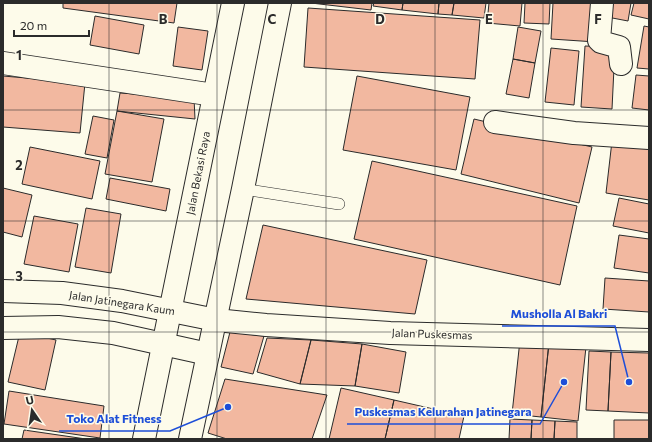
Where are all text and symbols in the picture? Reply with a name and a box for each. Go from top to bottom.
text: B [159,11,168,27]
text: C [268,11,277,27]
text: D [375,11,385,27]
text: E [485,11,493,27]
text: F [594,11,602,27]
scale bar [14,12,89,38]
text: 20 m [20,18,47,32]
text: 1 [16,47,22,63]
street label: Jalan Bekasi Raya [183,130,213,216]
text: 2 [15,157,23,173]
text: 3 [15,268,23,284]
street label: Jalan Jatinegara Kaum [68,288,176,318]
callout: Musholla Al Bakri [502,302,615,326]
text: Musholla Al Bakri [511,306,607,320]
street label: Jalan Puskesmas [391,326,473,342]
north arrow [12,390,52,430]
text: U [24,393,35,407]
callout: Puskesmas Kelurahan Jatinegara [347,400,540,424]
text: Puskesmas Kelurahan Jatinegara [354,404,532,419]
callout: Toko Alat Fitness [59,407,170,431]
text: Toko Alat Fitness [66,411,162,425]

